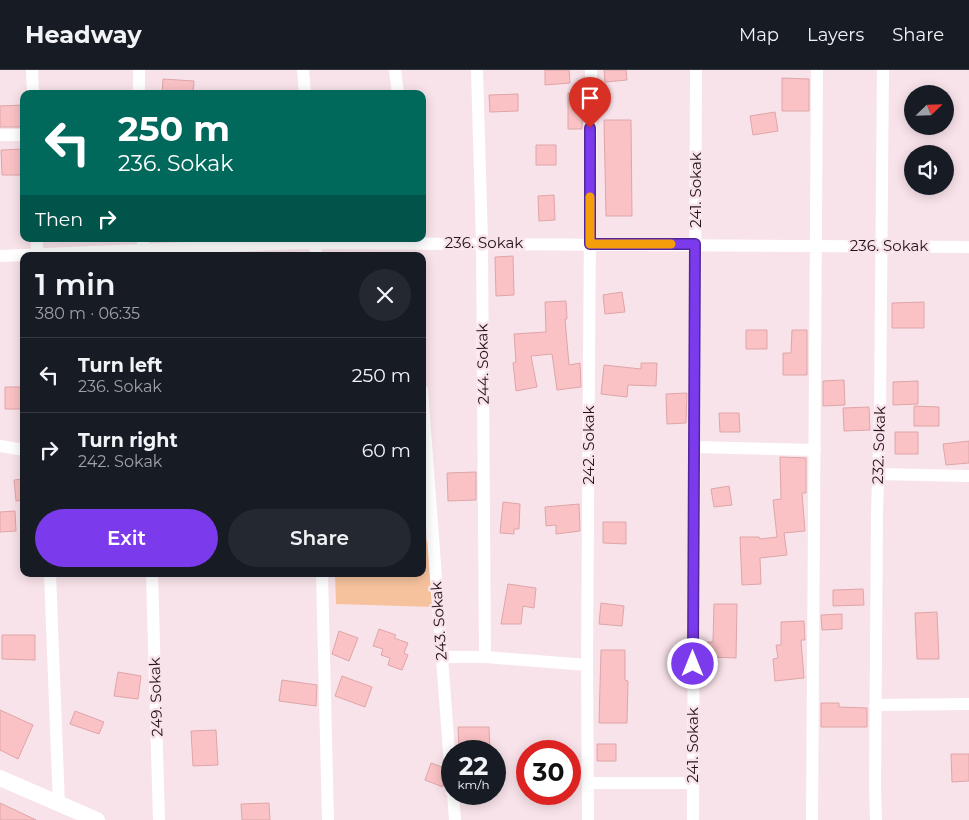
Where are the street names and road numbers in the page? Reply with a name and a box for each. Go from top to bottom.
street label: 241. Sokak [686,152,705,228]
street label: 236. Sokak [445,233,523,252]
street label: 236. Sokak [850,236,928,255]
street label: 244. Sokak [472,323,493,405]
street label: 242. Sokak [579,405,598,485]
street label: 232. Sokak [868,406,889,484]
street label: 243. Sokak [426,581,451,661]
street label: 249. Sokak [145,657,166,737]
street label: 241. Sokak [683,707,702,783]

